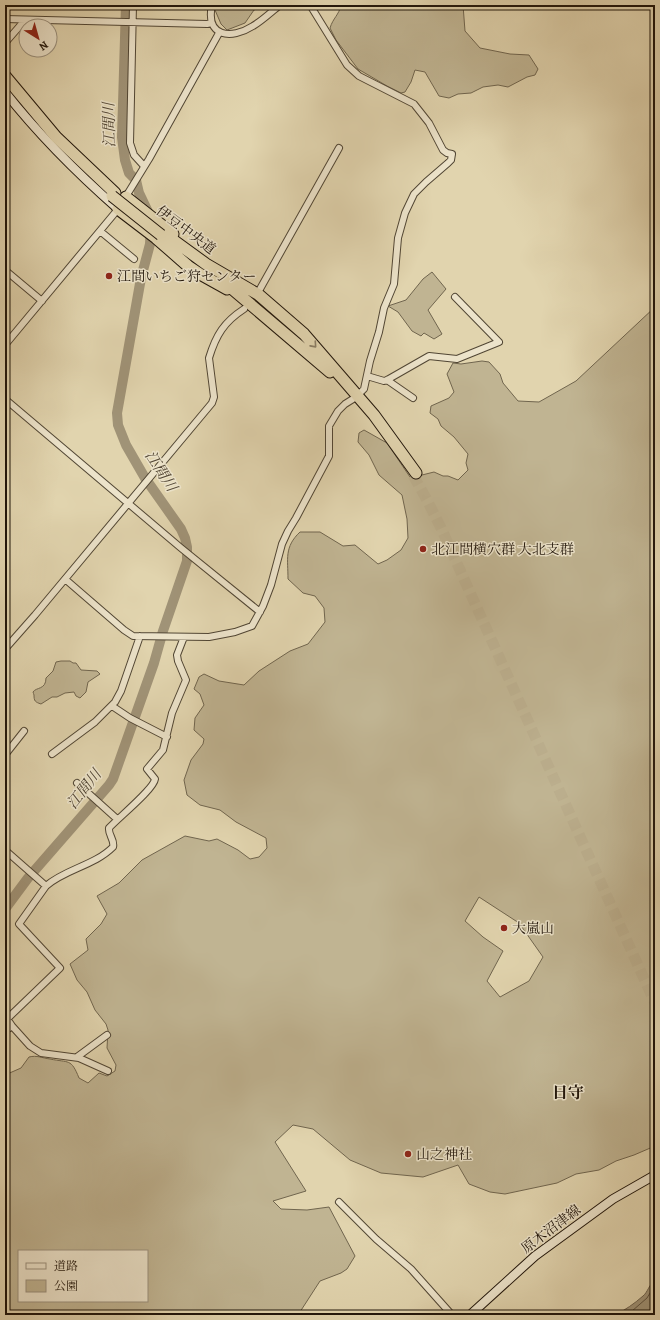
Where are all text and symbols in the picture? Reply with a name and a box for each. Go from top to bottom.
north arrow [18,18,58,58]
text: N [36,37,51,54]
water label: 江間川 [99,100,119,148]
street label: 伊豆中央道 [152,201,220,259]
place label: 江間いちご狩センター [117,267,256,286]
marker: 江間いちご狩センター [104,271,114,281]
one-way arrow [309,341,316,348]
water label: 江間川 [140,447,183,497]
place label: 北江間横穴群 大北支群 [431,540,574,559]
marker: 北江間横穴群 大北支群 [418,544,428,554]
water label: 江間川 [62,764,107,813]
place label: 大嵐山 [512,919,554,938]
marker: 大嵐山 [499,923,509,933]
district label: 日守 [552,1082,584,1104]
place label: 山之神社 [416,1145,472,1164]
marker: 山之神社 [403,1149,413,1159]
street label: 原木沼津線 [517,1200,585,1258]
legend [18,1250,148,1302]
text: 道路 [54,1258,78,1274]
text: 公園 [54,1278,78,1294]

